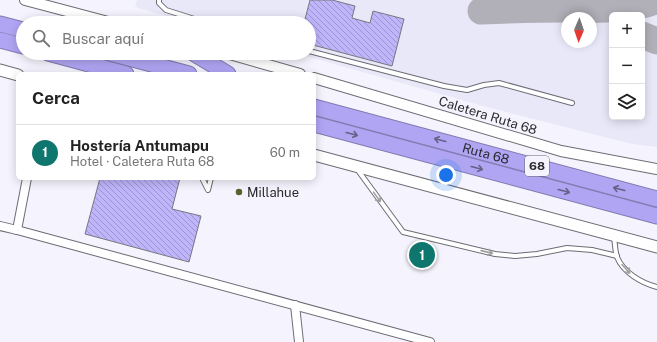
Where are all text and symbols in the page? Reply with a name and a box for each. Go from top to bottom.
north arrow [561,12,597,48]
map controls [609,12,645,120]
button: + [609,12,645,48]
search box [16,16,316,60]
icon: search [30,27,52,49]
text: Buscar aquí [62,30,144,47]
button: − [609,48,645,84]
button: layers [609,84,645,120]
text: Cerca [32,88,80,108]
street label: Caletera Ruta 68 [437,93,539,138]
one-way arrow [345,131,358,138]
one-way arrow [434,136,447,143]
text: Hostería Antumapu [70,137,209,154]
street label: Ruta 68 [461,140,511,167]
text: 1 [42,145,48,160]
text: 60 m [270,145,300,160]
text: Hotel · Caletera Ruta 68 [70,154,215,169]
road number: 68 [525,156,549,176]
one-way arrow [471,164,484,172]
your location [436,165,456,185]
one-way arrow [613,184,626,192]
place label: Millahue [247,185,299,200]
marker: Millahue [234,187,244,197]
one-way arrow [557,188,570,195]
one-way arrow [373,192,382,203]
pin: 1 [409,240,435,270]
one-way arrow [481,249,494,257]
one-way arrow [621,263,630,273]

